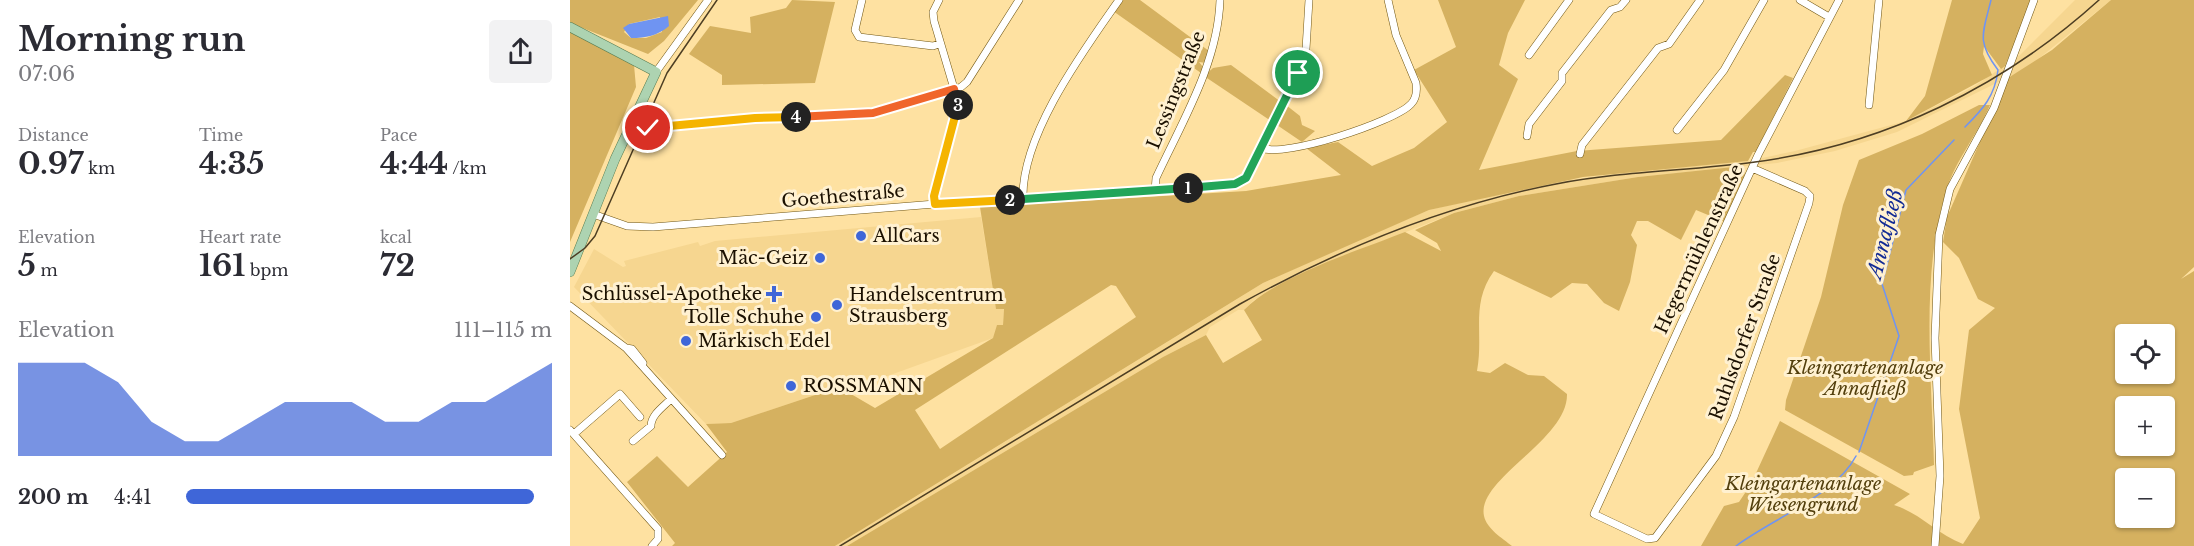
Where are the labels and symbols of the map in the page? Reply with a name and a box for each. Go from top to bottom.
street label: Lessingstraße [1142,28,1210,152]
pin [1272,47,1323,98]
pin: 3 [943,90,973,120]
pin [622,102,673,153]
pin: 4 [781,102,811,132]
street label: Hegermühlenstraße [1650,161,1748,337]
pin: 1 [1173,173,1203,203]
street label: Goethestraße [781,180,905,212]
pin: 2 [995,185,1025,215]
water label: Annafließ [1862,187,1908,284]
place label: AllCars [872,225,940,247]
marker: AllCars [854,229,868,243]
place label: Mäc-Geiz [719,247,808,269]
marker: Mäc-Geiz [813,251,827,265]
street label: Ruhlsdorfer Straße [1705,251,1785,423]
place label: Schlüssel-Apotheke [582,283,762,305]
place label: Handelscentrum Strausberg [849,284,1004,327]
marker: Schlüssel-Apotheke [767,287,781,301]
marker: Handelscentrum Strausberg [830,298,844,312]
place label: Tolle Schuhe [684,306,804,328]
marker: Tolle Schuhe [809,310,823,324]
place label: Märkisch Edel [698,330,830,352]
marker: Märkisch Edel [679,334,693,348]
park label: Kleingartenanlage Annafließ [1786,357,1943,400]
place label: ROSSMANN [803,375,923,397]
marker: ROSSMANN [784,379,798,393]
park label: Kleingartenanlage Wiesengrund [1724,473,1881,516]

